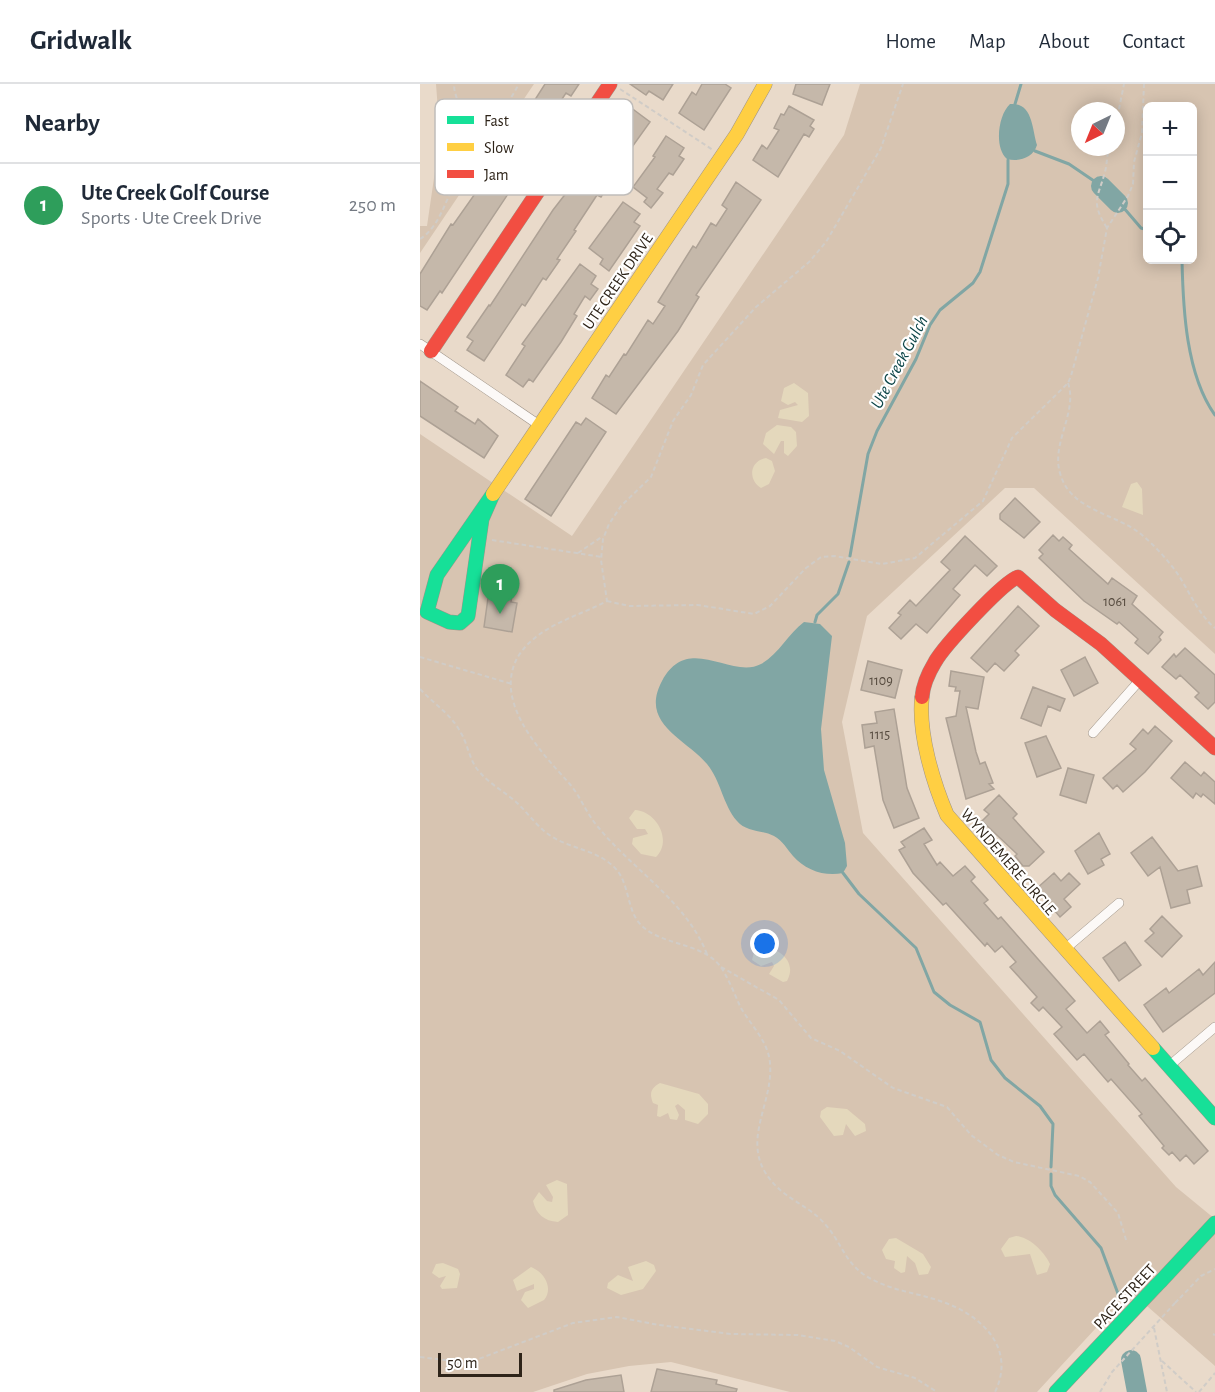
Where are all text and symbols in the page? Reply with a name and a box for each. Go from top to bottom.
text: Gridwalk [30,27,132,55]
text: Home [885,31,936,52]
text: Map [969,31,1006,52]
text: About [1039,31,1089,52]
text: Contact [1122,31,1185,52]
legend [435,99,633,195]
north arrow [1071,102,1125,156]
map controls [1143,102,1197,264]
button: + [1143,102,1197,156]
text: Nearby [24,110,100,136]
text: Fast [484,113,509,129]
text: Slow [484,140,514,156]
button: − [1143,156,1197,210]
text: Jam [484,167,509,183]
text: Ute Creek Golf Course [81,182,269,204]
text: 1 [40,195,47,215]
text: 250 m [349,195,396,215]
text: Sports · Ute Creek Drive [81,208,262,228]
button: locate [1143,210,1197,264]
street label: UTE CREEK DRIVE [580,230,656,333]
water label: Ute Creek Gulch [868,313,932,412]
pin: 1 [480,564,520,614]
house number: 1061 [1103,595,1127,609]
house number: 1109 [869,674,893,688]
house number: 1115 [870,728,890,742]
street label: WYNDEMERE CIRCLE [958,805,1059,918]
your location [750,929,779,958]
street label: PACE STREET [1091,1261,1159,1332]
scale bar [438,1350,522,1378]
text: 50 m [447,1355,478,1371]

